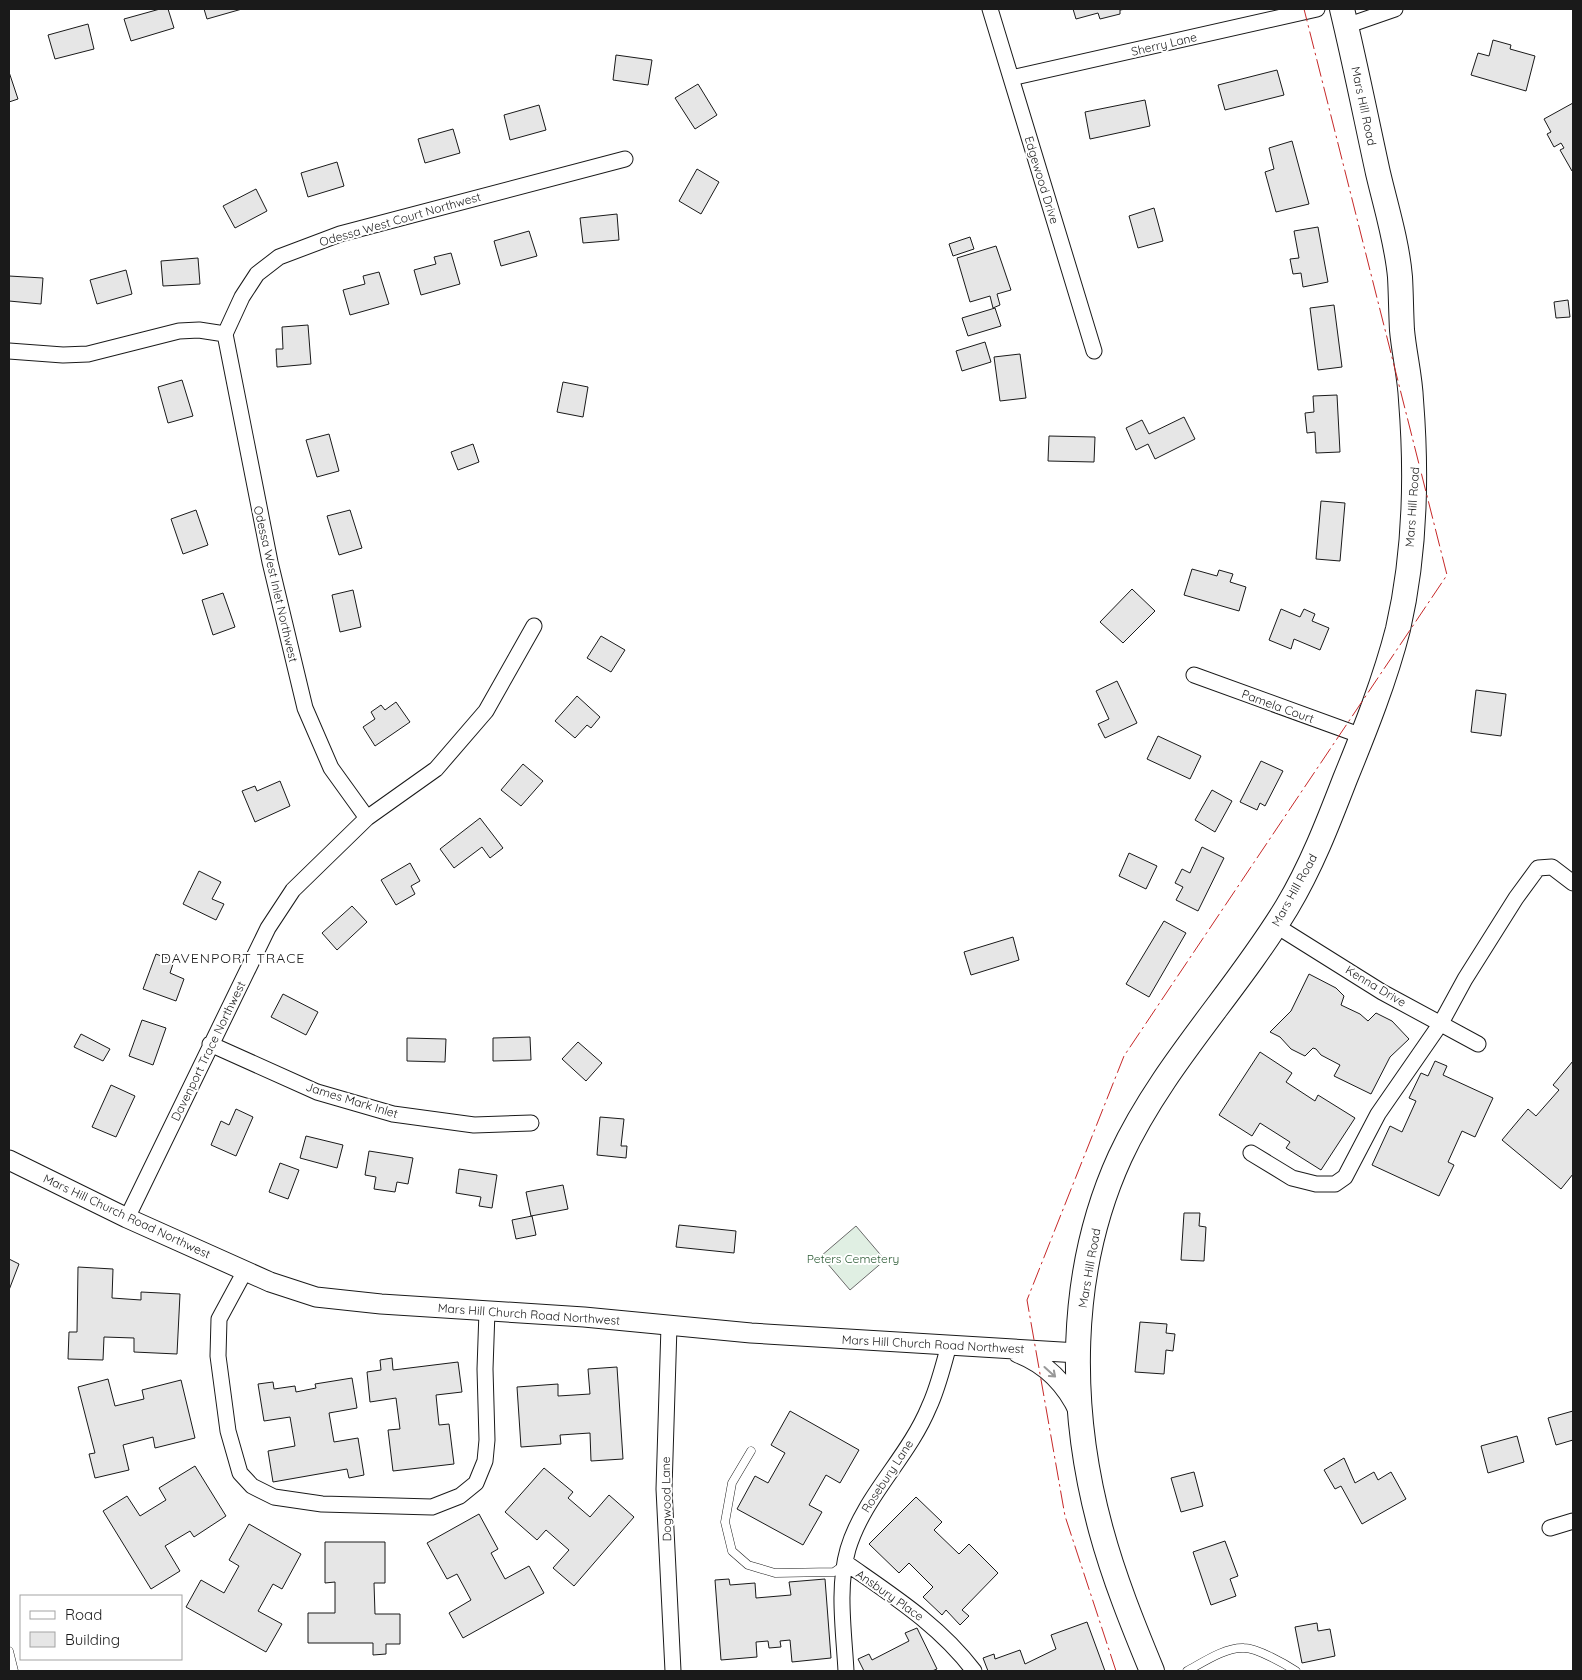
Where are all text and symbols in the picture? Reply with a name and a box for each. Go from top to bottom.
street label: Sherry Lane [1130,29,1199,59]
street label: Mars Hill Road [1348,65,1380,147]
street label: Edgewood Drive [1022,134,1063,226]
street label: Odessa West Court Northwest [318,189,482,249]
street label: Mars Hill Road [1402,466,1422,548]
street label: Odessa West Inlet Northwest [251,504,301,664]
street label: Pamela Court [1240,686,1316,726]
street label: Mars Hill Road [1268,851,1320,929]
district label: DAVENPORT TRACE [161,949,305,967]
street label: Kenna Drive [1343,962,1409,1010]
street label: Davenport Trace Northwest [168,979,248,1123]
street label: James Mark Inlet [304,1079,400,1121]
street label: Mars Hill Church Road Northwest [41,1171,213,1261]
street label: Mars Hill Road [1075,1227,1103,1309]
park label: Peters Cemetery [807,1251,899,1266]
street label: Mars Hill Church Road Northwest [437,1300,621,1328]
street label: Mars Hill Church Road Northwest [841,1332,1025,1356]
one-way arrow [1043,1366,1056,1377]
street label: Rosebury Lane [858,1437,916,1515]
street label: Dogwood Lane [658,1456,674,1542]
street label: Ansbury Place [853,1566,927,1624]
legend [20,1595,182,1660]
text: Road [65,1605,102,1624]
text: Building [65,1630,120,1649]

